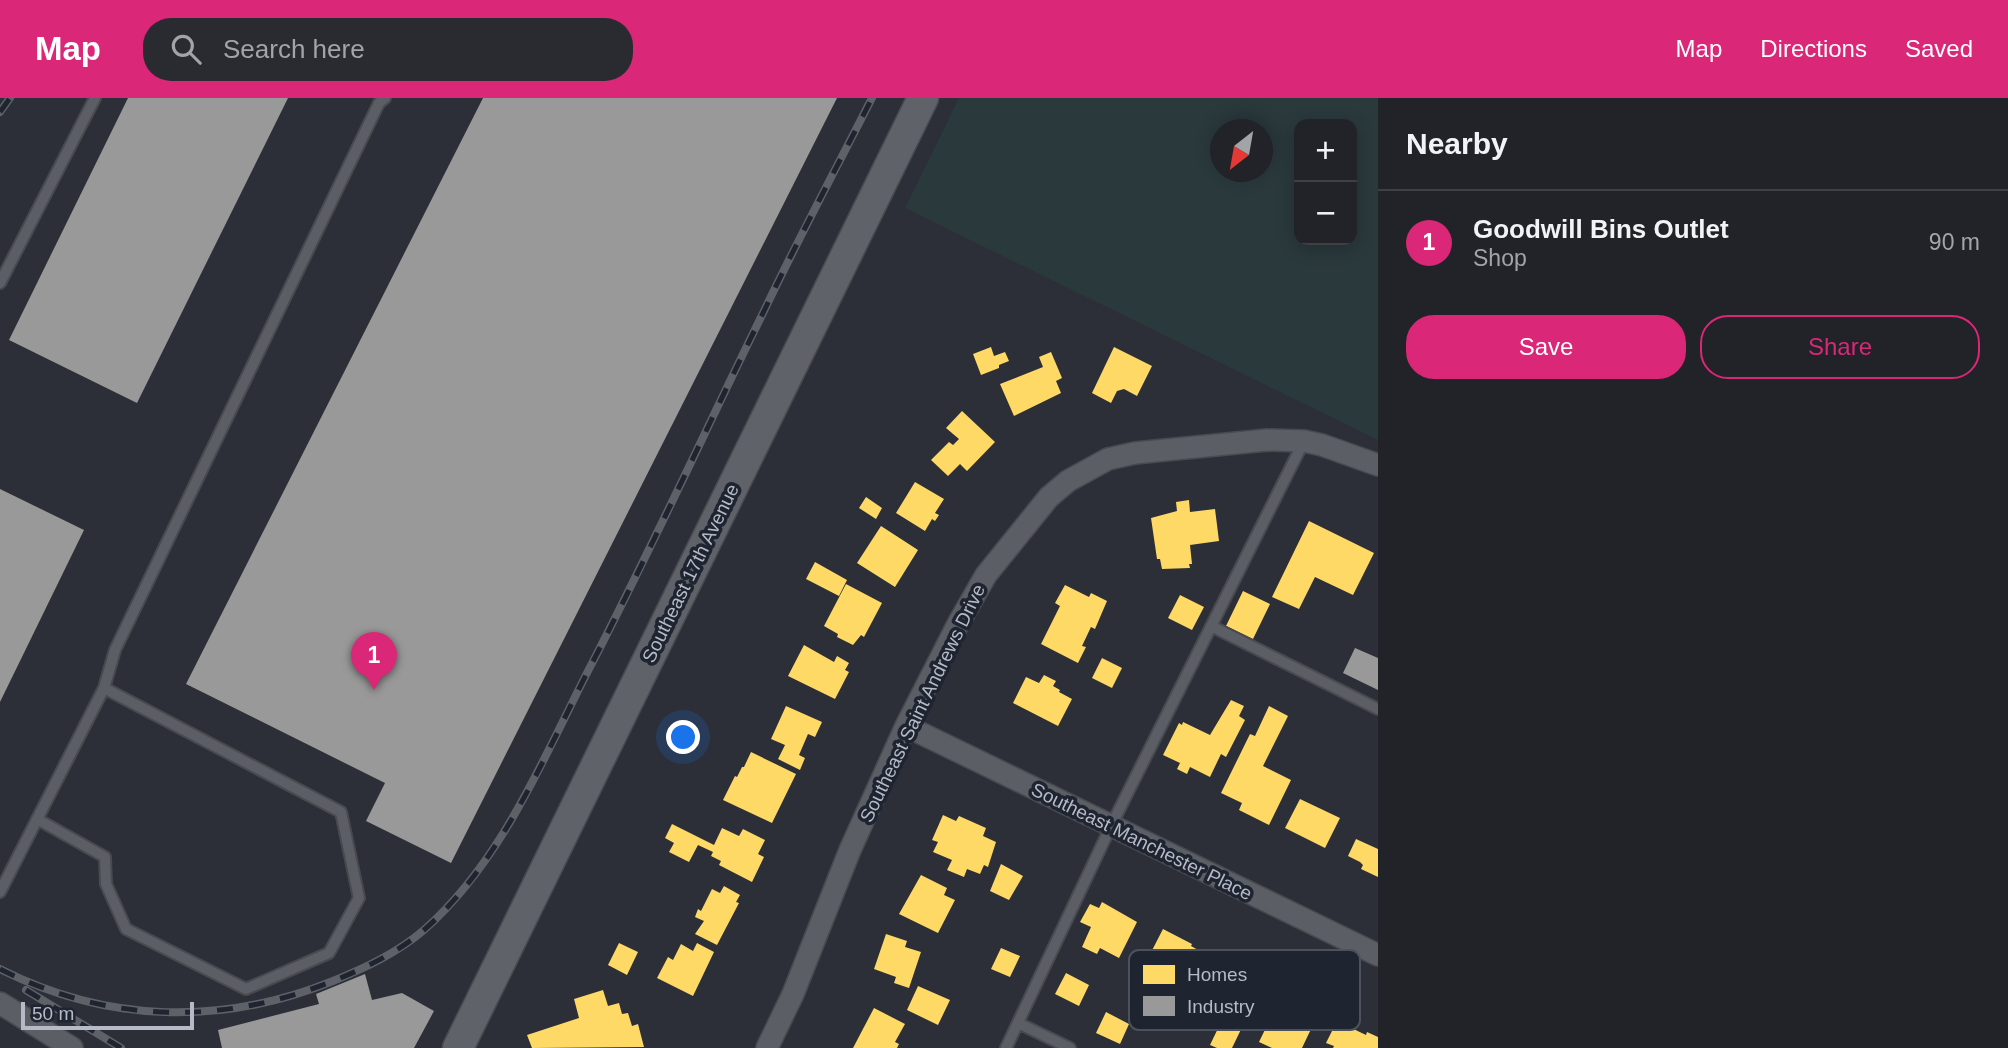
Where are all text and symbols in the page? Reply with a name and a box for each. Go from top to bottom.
search box [143,18,633,81]
text: Map [35,30,101,67]
icon: search [167,30,205,68]
text: Search here [223,34,365,64]
text: Map [1676,35,1722,62]
text: Directions [1760,35,1867,62]
text: Saved [1905,35,1973,62]
north arrow [1210,119,1273,182]
map controls [1294,119,1357,245]
button: + [1294,119,1357,182]
text: Nearby [1406,127,1508,160]
button: − [1294,182,1357,245]
text: Goodwill Bins Outlet [1473,214,1729,244]
text: 1 [1423,229,1435,255]
text: 90 m [1929,229,1980,255]
text: Shop [1473,245,1527,271]
button: Save [1406,315,1686,379]
button: Share [1700,315,1980,379]
street label: Southeast 17th Avenue [638,480,743,666]
street label: Southeast Saint Andrews Drive [856,581,989,826]
pin: 1 [351,632,397,690]
your location [666,720,700,754]
street label: Southeast Manchester Place [1028,779,1256,904]
legend [1129,950,1360,1030]
text: Homes [1187,964,1247,985]
text: Industry [1187,996,1255,1017]
scale bar [21,999,194,1031]
text: 50 m [32,1003,74,1024]

